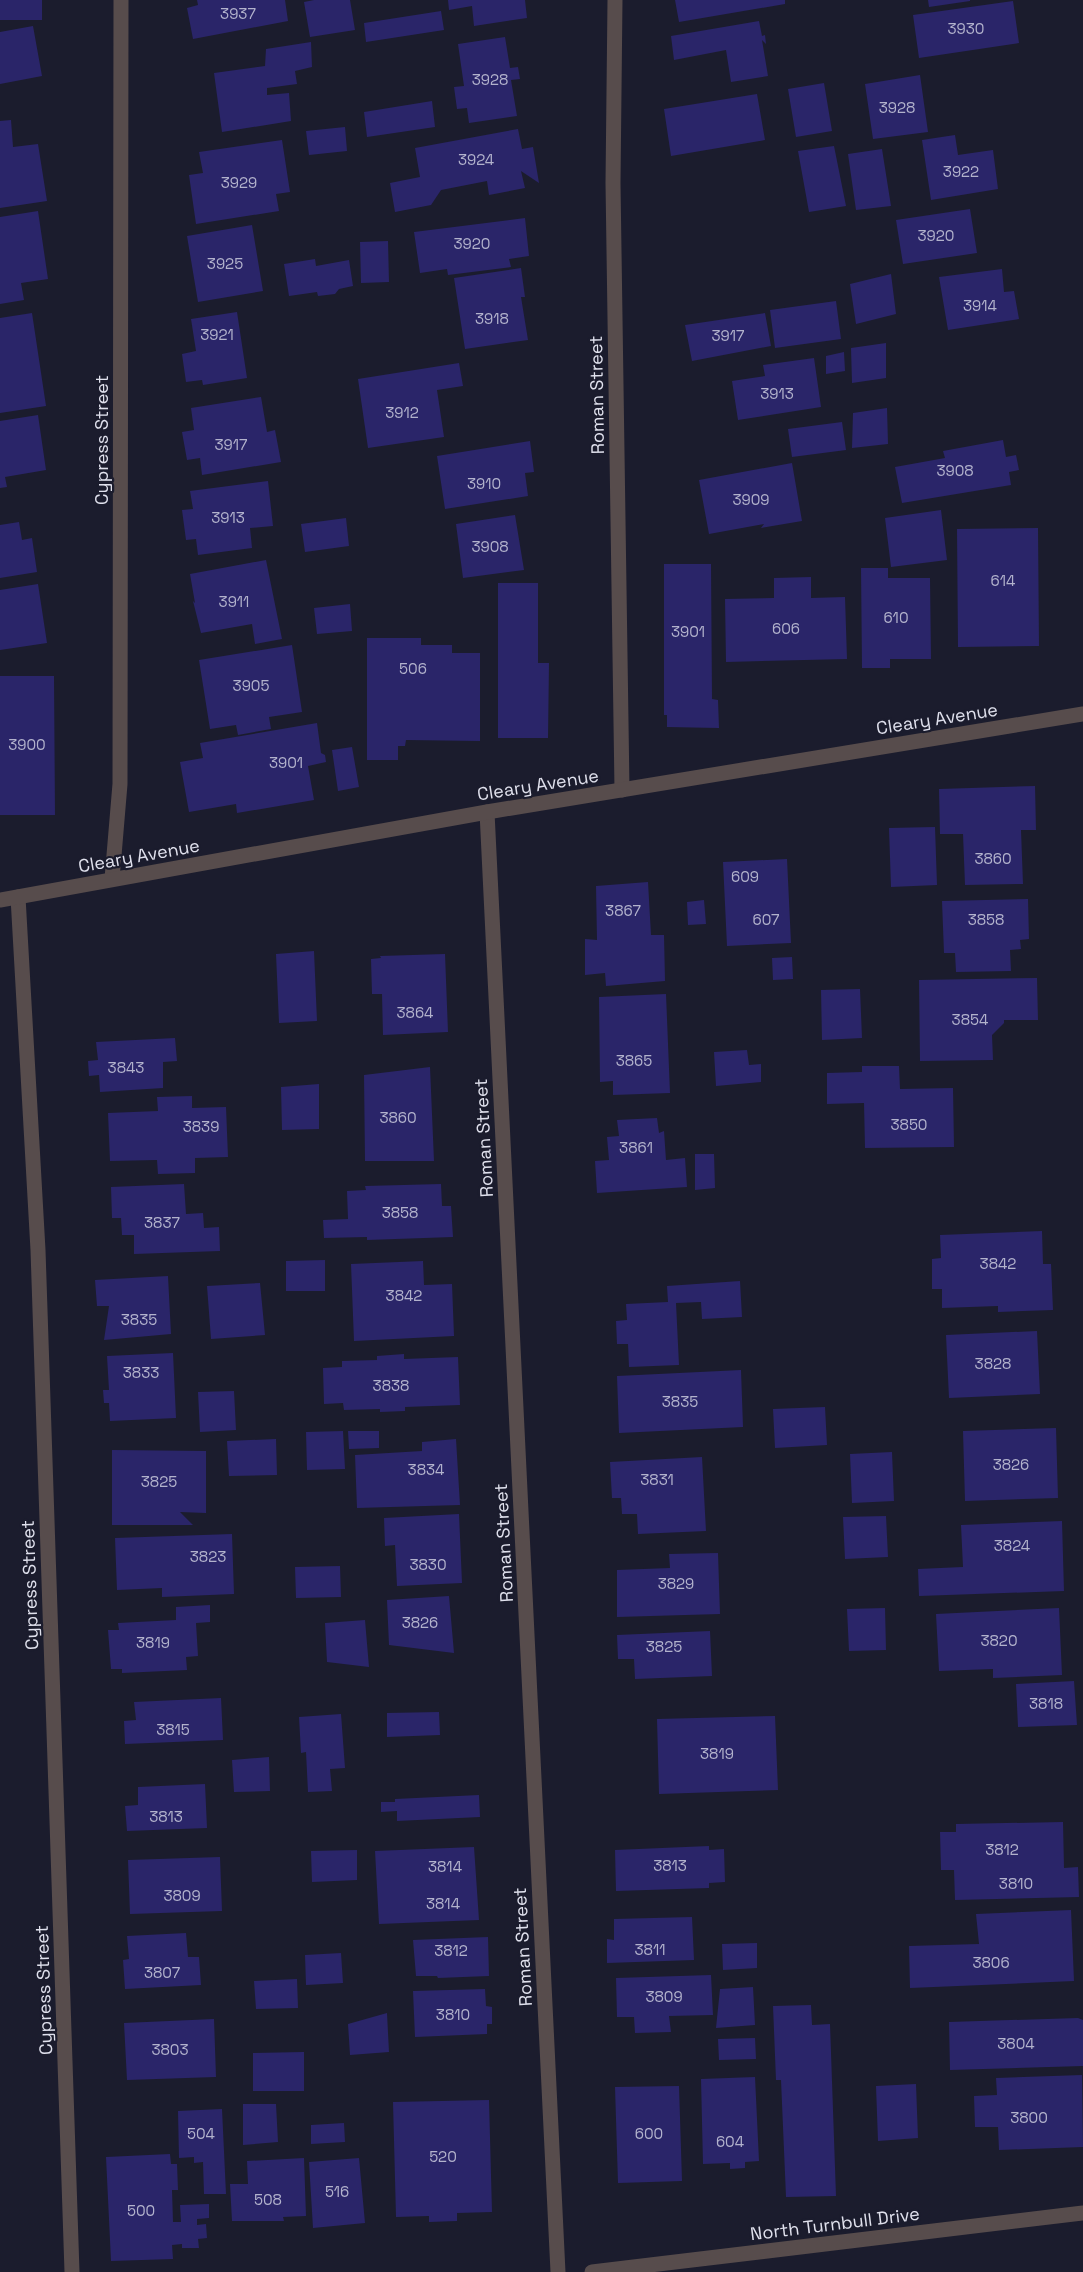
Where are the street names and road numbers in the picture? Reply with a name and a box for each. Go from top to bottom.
street label: Roman Street [584,335,609,455]
street label: Cypress Street [90,375,113,505]
street label: Cleary Avenue [875,698,999,739]
street label: Cleary Avenue [476,764,600,805]
street label: Cleary Avenue [76,834,201,877]
street label: Roman Street [469,1078,498,1198]
street label: Roman Street [489,1483,518,1603]
street label: Cypress Street [16,1520,43,1650]
street label: Roman Street [508,1887,537,2007]
street label: Cypress Street [30,1925,57,2055]
street label: North Turnbull Drive [749,2202,921,2245]

